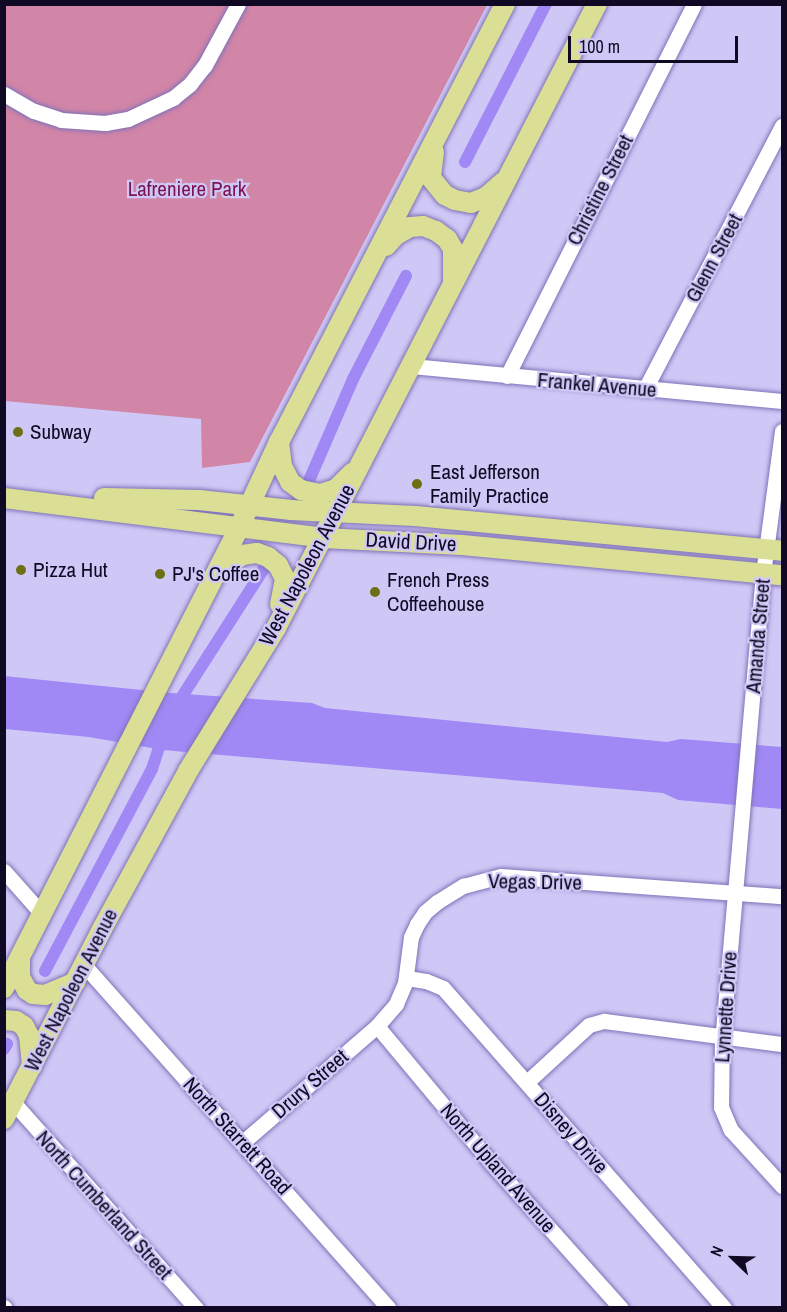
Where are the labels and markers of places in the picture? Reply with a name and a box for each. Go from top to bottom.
place label: Subway [30,419,91,445]
marker: Subway [11,425,25,439]
place label: East Jefferson Family Practice [430,459,549,509]
marker: East Jefferson Family Practice [408,475,426,493]
place label: Pizza Hut [33,557,108,583]
place label: PJ's Coffee [172,561,259,587]
marker: Pizza Hut [14,563,28,577]
marker: PJ's Coffee [153,567,167,581]
place label: French Press Coffeehouse [387,567,489,617]
marker: French Press Coffeehouse [368,585,382,599]

